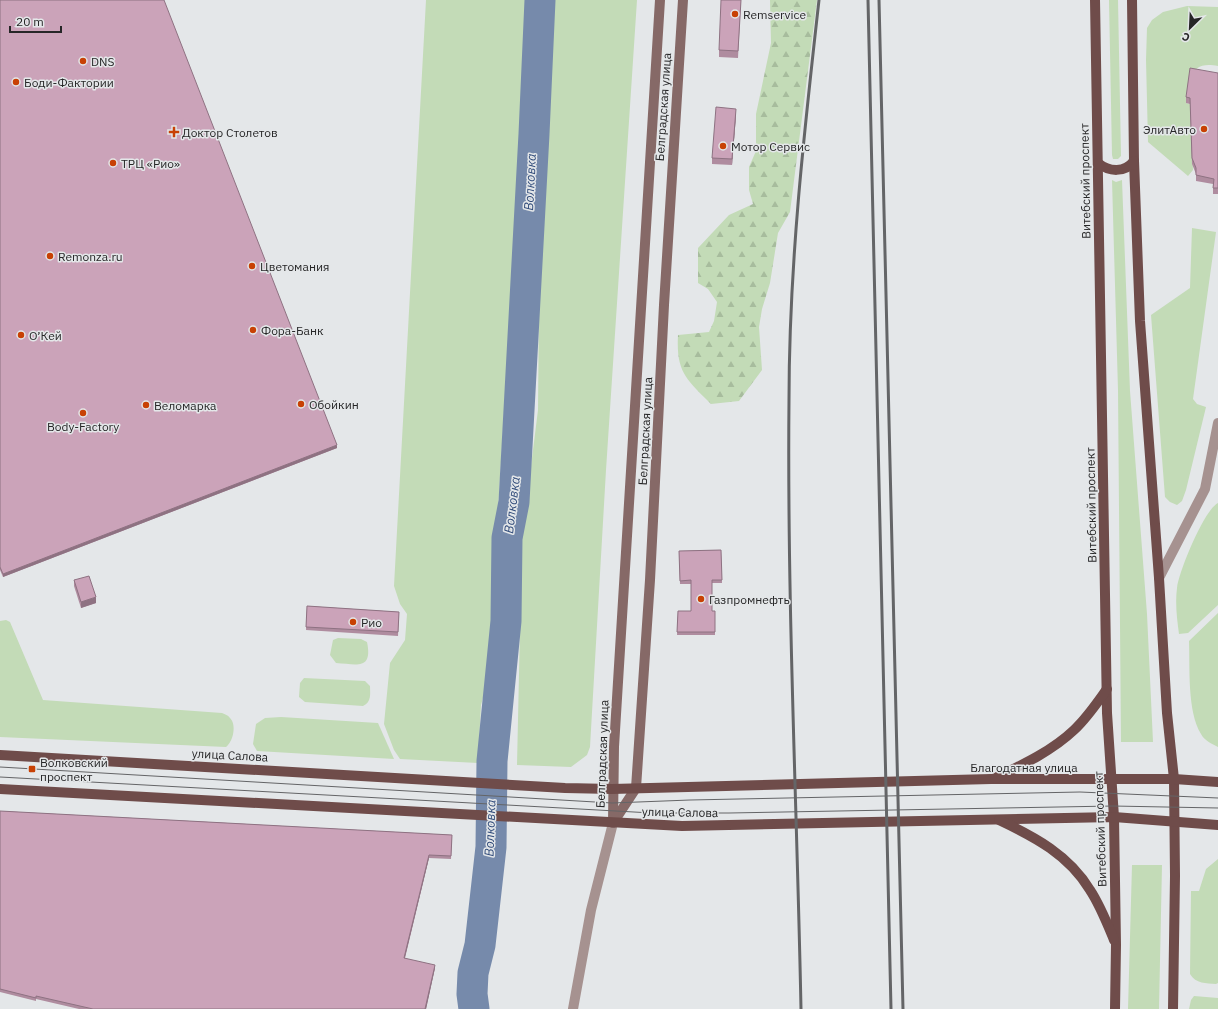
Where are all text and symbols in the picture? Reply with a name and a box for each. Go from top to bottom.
place label: Remservice [743,7,806,22]
scale bar [10,8,61,34]
north arrow [1170,8,1210,48]
marker: Remservice [730,9,740,19]
text: 20 m [16,14,44,29]
text: С [1180,29,1192,45]
street label: Белградская улица [652,52,674,162]
place label: DNS [91,54,115,69]
marker: DNS [78,56,88,66]
place label: Боди-Фактории [24,75,114,90]
marker: Боди-Фактории [11,77,21,87]
place label: ЭлитАвто [1143,122,1196,137]
street label: Витебский проспект [1076,123,1094,239]
marker: ЭлитАвто [1199,124,1209,134]
place label: Доктор Столетов [182,125,278,140]
marker: Доктор Столетов [169,127,179,137]
place label: Мотор Сервис [731,139,810,154]
marker: Мотор Сервис [718,141,728,151]
water label: Волковка [520,153,540,211]
place label: ТРЦ «Рио» [121,156,180,171]
marker: ТРЦ «Рио» [108,158,118,168]
place label: Remonza.ru [58,249,123,264]
marker: Remonza.ru [45,251,55,261]
place label: Цветомания [260,259,329,274]
marker: Цветомания [247,261,257,271]
place label: Фора-Банк [261,323,324,338]
marker: Фора-Банк [248,325,258,335]
place label: О’Кей [29,328,62,343]
marker: О’Кей [16,330,26,340]
street label: Белградская улица [635,376,655,486]
place label: Обойкин [309,397,359,412]
place label: Веломарка [154,398,217,413]
marker: Обойкин [296,399,306,409]
marker: Веломарка [141,400,151,410]
marker: Body-Factory [78,408,88,418]
place label: Body-Factory [47,419,119,434]
street label: Витебский проспект [1082,447,1100,563]
water label: Волковка [500,476,524,534]
place label: Газпромнефть [709,592,790,607]
marker: Газпромнефть [696,594,706,604]
place label: Рио [361,615,382,630]
marker: Рио [348,617,358,627]
street label: Белградская улица [593,699,611,808]
street label: улица Салова [191,746,269,765]
place label: Волковский проспект [40,755,108,784]
street label: Благодатная улица [970,760,1078,775]
marker: Волковский проспект [27,764,37,774]
street label: Витебский проспект [1090,771,1110,887]
water label: Волковка [481,799,499,857]
street label: улица Салова [642,804,719,820]

